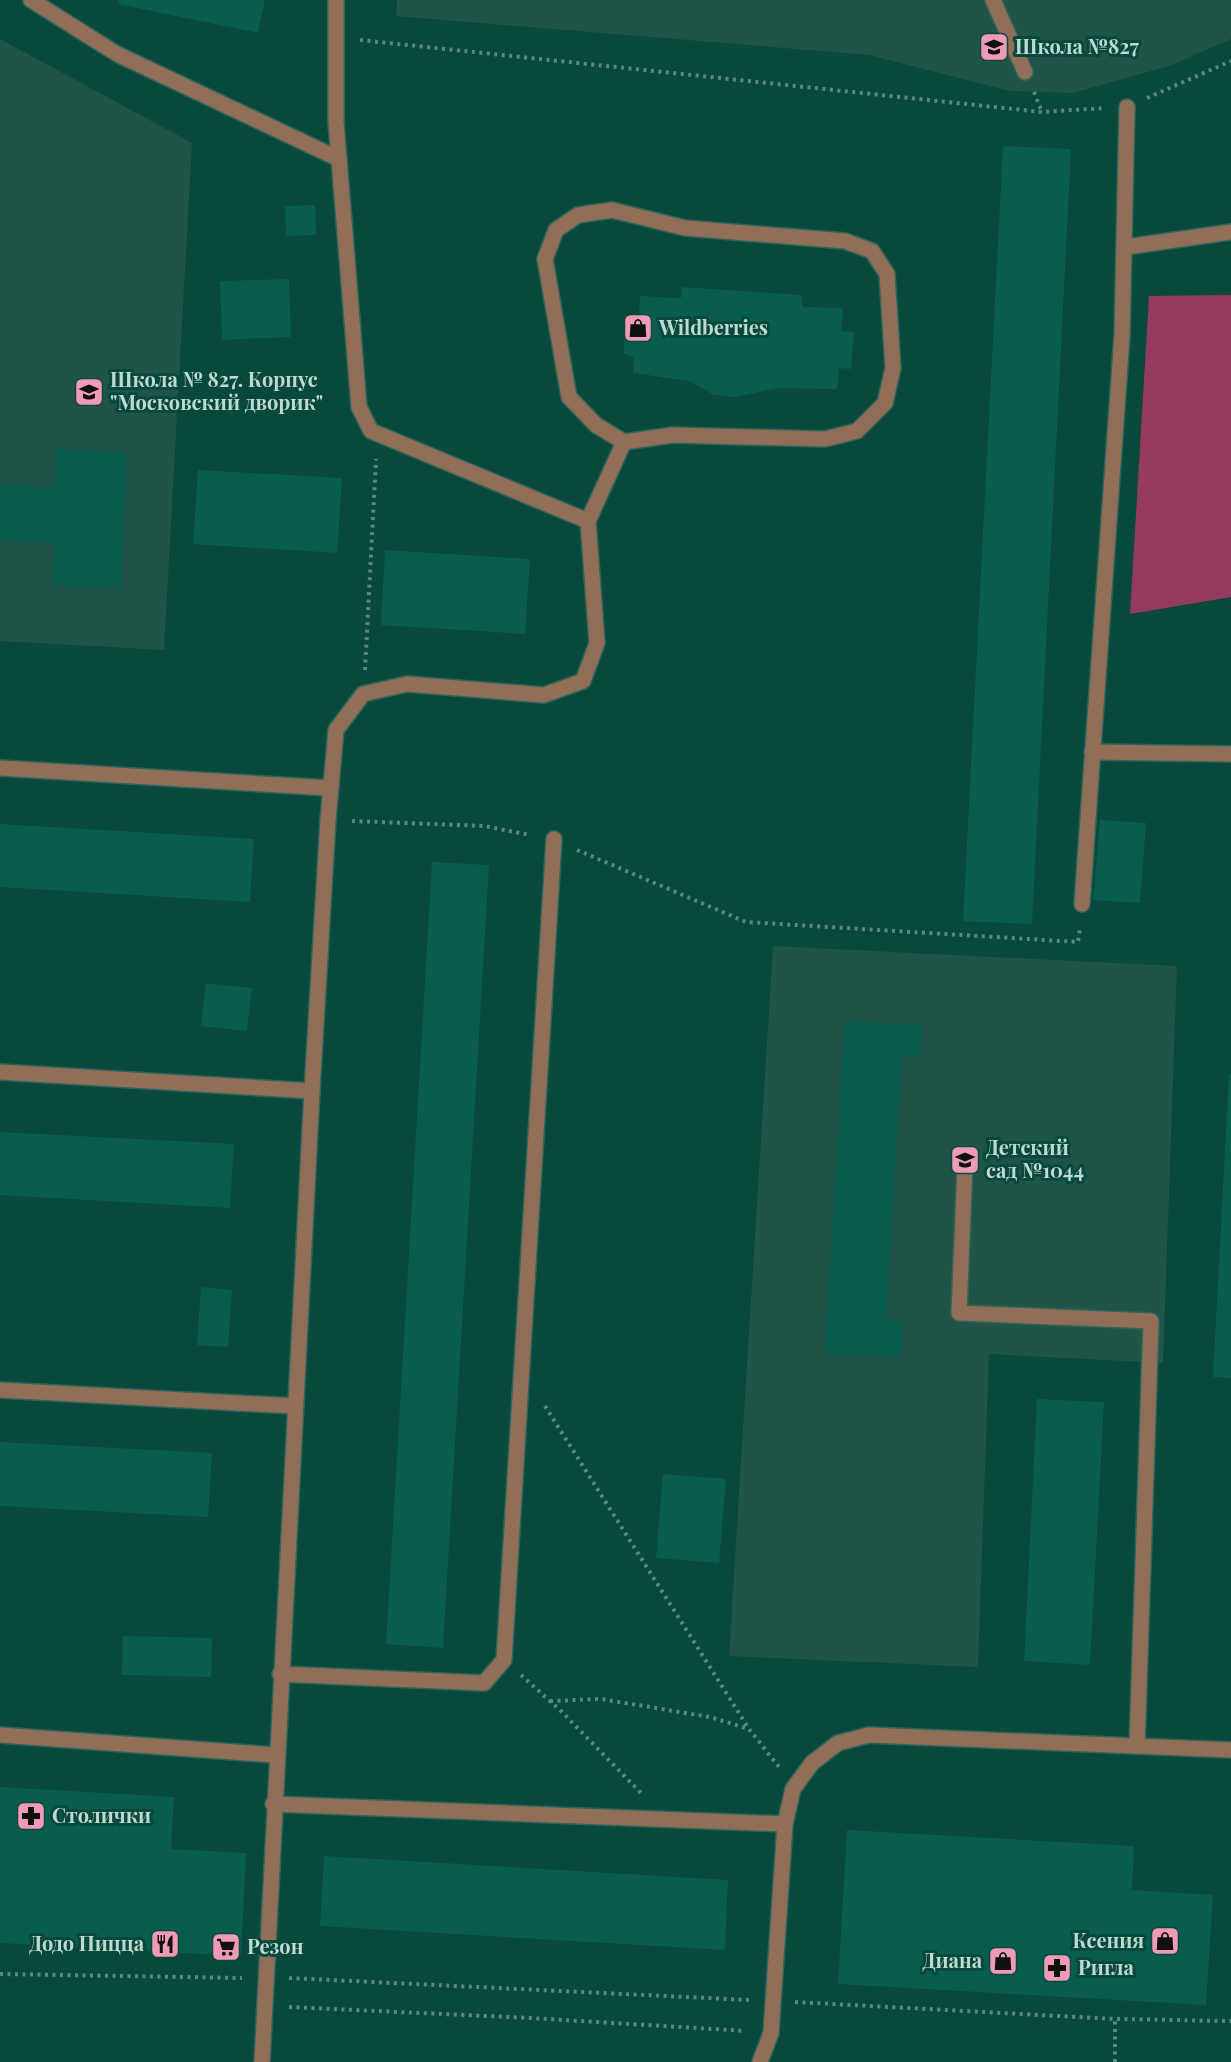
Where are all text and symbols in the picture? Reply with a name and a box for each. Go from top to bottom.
school or university icon: Школа №827 [978,31,1010,63]
place label: Школа №827 [1015,32,1140,59]
shop icon: Wildberries [622,312,654,344]
place label: Wildberries [658,313,768,340]
place label: Школа № 827. Корпус "Московский дворик" [110,365,323,415]
school or university icon: Школа № 827. Корпус "Московский дворик" [73,376,105,408]
place label: Детский сад №1044 [986,1133,1084,1183]
school or university icon: Детский сад №1044 [949,1144,981,1176]
pharmacy icon: Столички [15,1800,47,1832]
place label: Столички [52,1801,151,1828]
shop icon: Ксения [1149,1925,1181,1957]
place label: Ксения [1072,1926,1144,1953]
restaurant icon: Додо Пицца [149,1928,181,1960]
place label: Додо Пицца [29,1929,145,1956]
supermarket icon: Резон [210,1931,242,1963]
place label: Резон [247,1932,304,1959]
shop icon: Диана [987,1945,1019,1977]
place label: Диана [922,1946,983,1973]
pharmacy icon: Ригла [1041,1952,1073,1984]
place label: Ригла [1078,1953,1134,1980]

